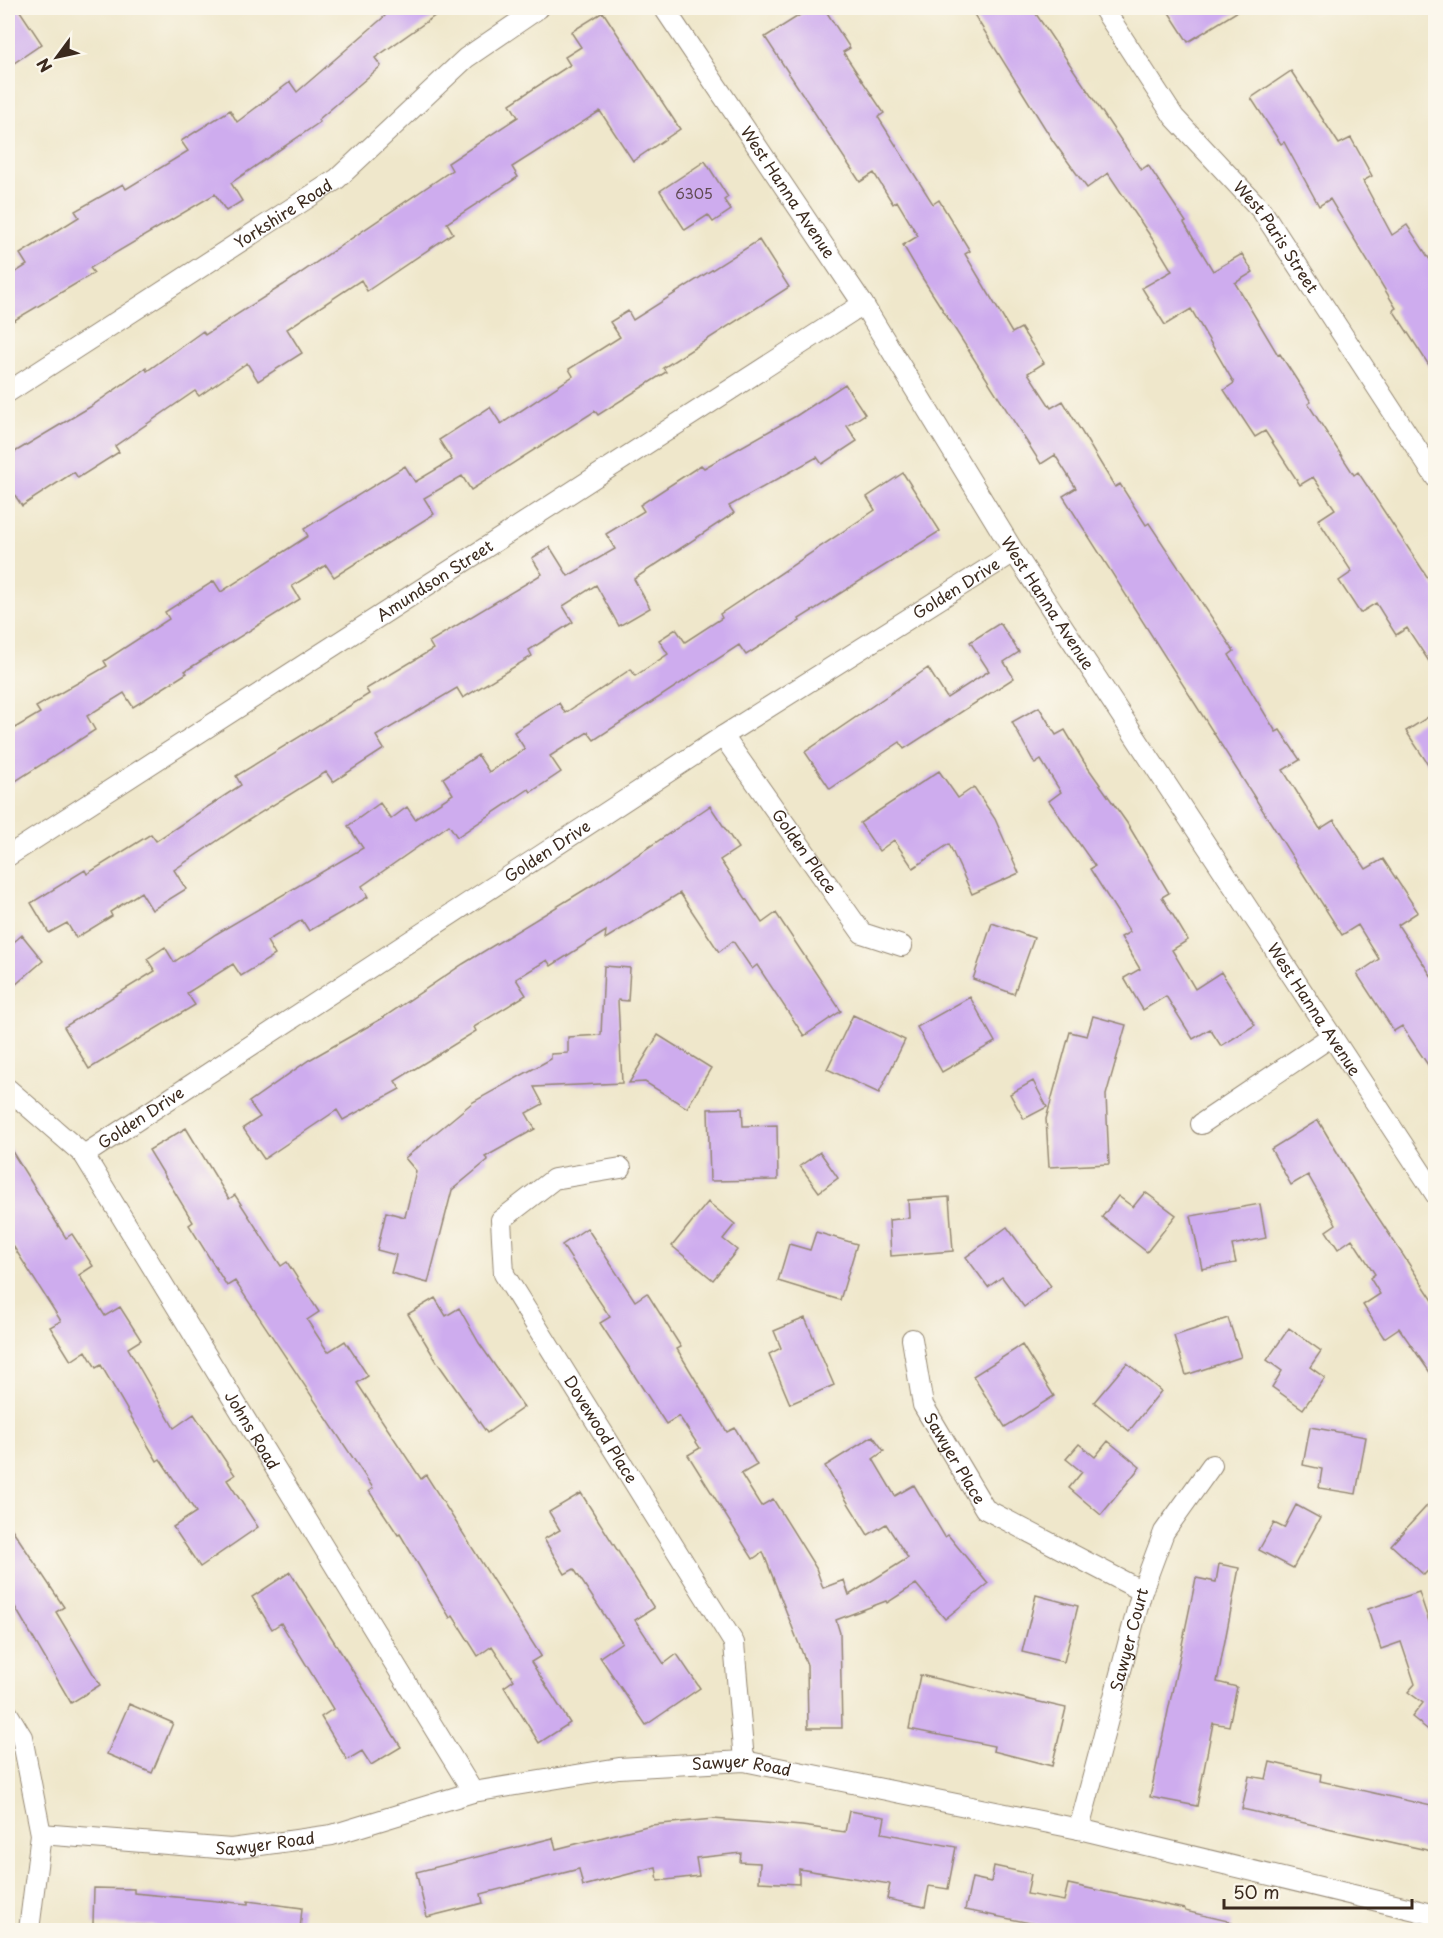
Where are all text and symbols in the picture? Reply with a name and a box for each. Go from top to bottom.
north arrow [27,27,87,87]
text: N [30,54,57,78]
street label: West Hanna Avenue [736,121,842,263]
street label: Yorkshire Road [229,172,337,254]
street label: West Paris Street [1228,175,1325,298]
house number: 6305 [675,183,713,204]
street label: West Hanna Avenue [996,531,1101,674]
street label: Amundson Street [371,533,498,626]
street label: Golden Drive [907,551,1004,624]
street label: Golden Place [767,803,843,898]
street label: Golden Drive [499,813,595,888]
street label: West Hanna Avenue [1262,937,1368,1080]
street label: Golden Drive [92,1080,188,1154]
street label: Dovewood Place [559,1370,644,1487]
street label: Johns Road [220,1386,286,1474]
street label: Sawyer Place [919,1407,992,1508]
street label: Sawyer Court [1103,1585,1153,1693]
street label: Sawyer Road [691,1748,794,1781]
street label: Sawyer Road [215,1825,316,1860]
scale bar [1224,1872,1412,1910]
text: 50 m [1233,1878,1280,1905]

